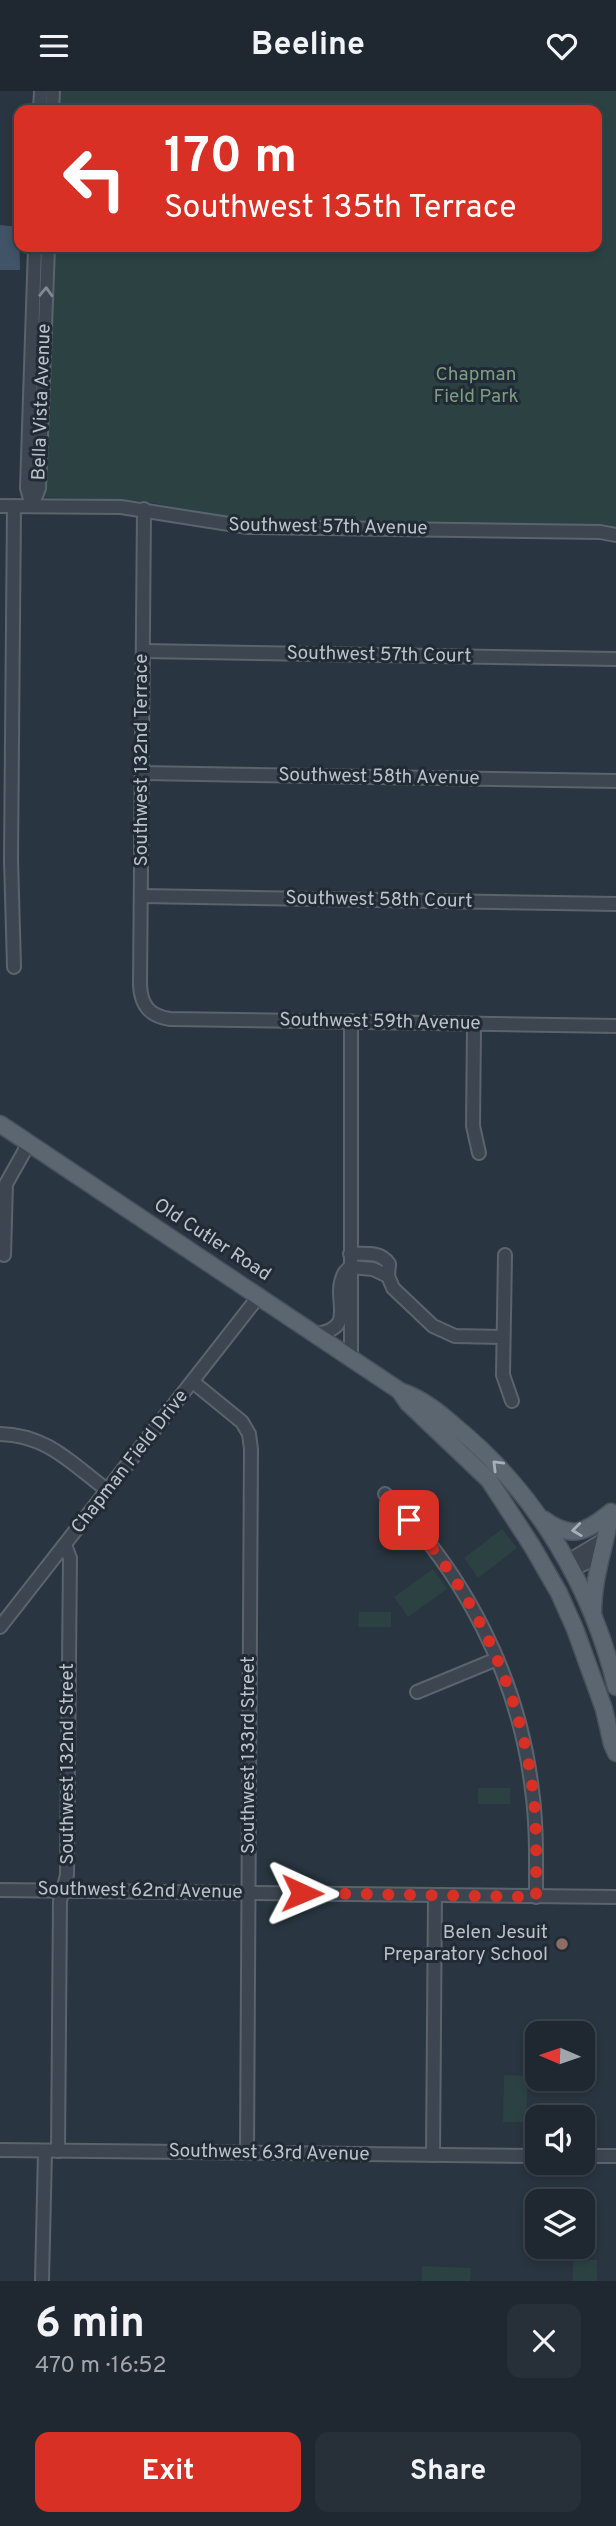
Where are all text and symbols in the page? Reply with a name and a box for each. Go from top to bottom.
text: Beeline [251,26,365,66]
icon: menu [35,27,73,65]
icon: heart [543,27,581,65]
text: 170 m [164,128,297,190]
icon: left [49,133,140,224]
text: Southwest 135th Terrace [164,189,516,229]
one-way arrow [39,286,54,297]
street label: Bella Vista Avenue [27,323,57,481]
park label: Chapman Field Park [433,363,519,409]
street label: Southwest 57th Avenue [228,513,428,541]
street label: Southwest 57th Court [286,641,472,669]
street label: Southwest 132nd Terrace [130,654,154,866]
street label: Southwest 58th Avenue [278,763,480,791]
street label: Southwest 58th Court [285,886,473,914]
street label: Southwest 59th Avenue [279,1008,481,1036]
street label: Old Cutler Road [149,1193,275,1287]
street label: Chapman Field Drive [66,1385,194,1539]
one-way arrow [493,1460,506,1473]
pin [379,1490,439,1550]
icon: arrive [390,1501,428,1539]
one-way arrow [571,1523,583,1538]
street label: Southwest 133rd Street [237,1656,261,1854]
street label: Southwest 132nd Street [56,1663,80,1865]
position arrow [265,1856,339,1930]
street label: Southwest 62nd Avenue [37,1877,243,1905]
place label: Belen Jesuit Preparatory School [383,1921,548,1967]
marker: Belen Jesuit Preparatory School [554,1936,570,1952]
north arrow [525,2021,595,2091]
map controls [525,2021,595,2259]
button: sound [525,2105,595,2175]
street label: Southwest 63rd Avenue [168,2139,370,2167]
button: layers [525,2189,595,2259]
text: 6 min [35,2299,145,2352]
button: close [507,2304,581,2378]
text: 470 m · 16:52 [35,2352,167,2381]
button: Exit [35,2432,301,2512]
button: Share [315,2432,581,2512]

